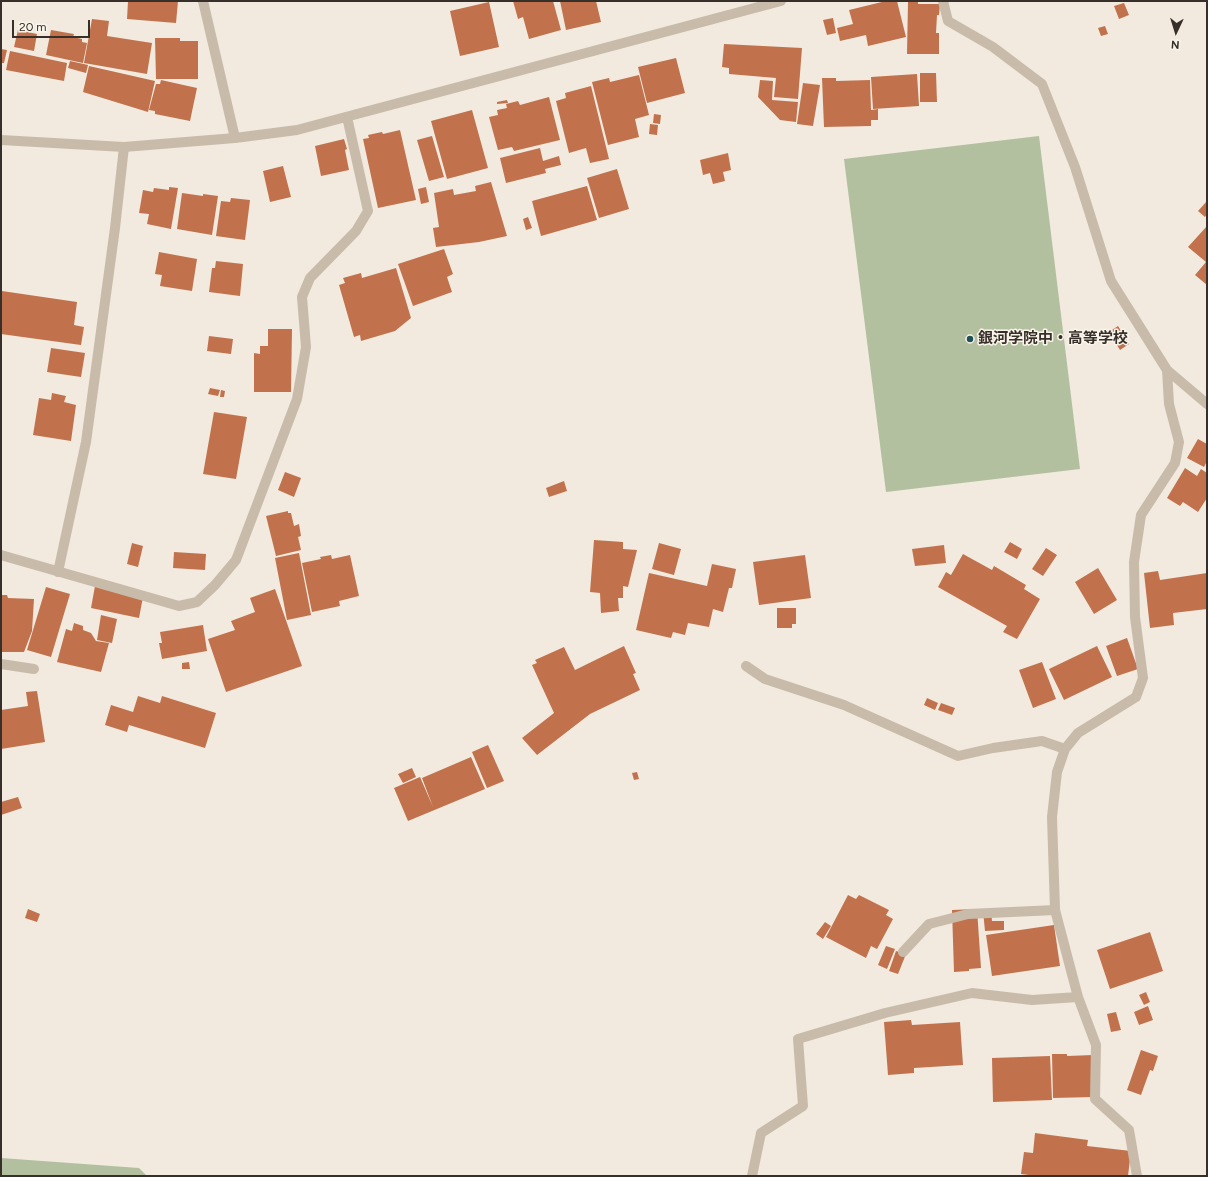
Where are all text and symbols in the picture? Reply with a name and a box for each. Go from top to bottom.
scale bar [14,12,92,38]
north arrow [1156,12,1196,52]
text: 20 m [19,20,47,34]
text: N [1170,38,1180,51]
place label: 銀河学院中・高等学校 [978,330,1128,348]
marker: 銀河学院中・高等学校 [965,334,975,344]

